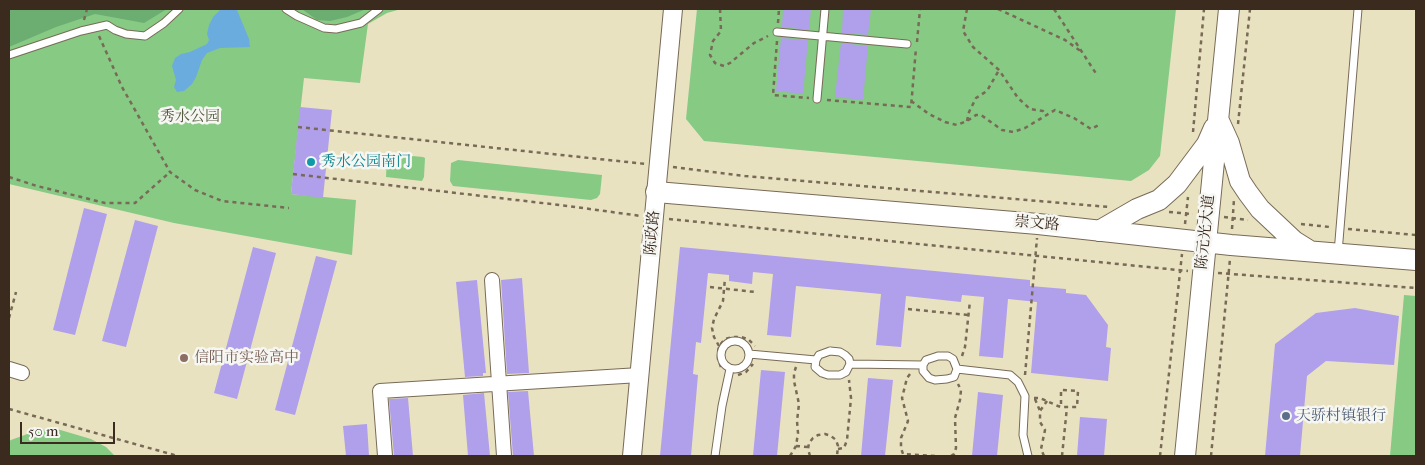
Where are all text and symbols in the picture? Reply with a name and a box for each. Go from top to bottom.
park label: 秀水公园 [160,108,220,126]
place label: 秀水公园南门 [321,153,411,171]
marker: 秀水公园南门 [305,156,317,168]
street label: 陈元光大道 [1193,194,1219,270]
street label: 陈政路 [642,210,664,256]
street label: 崇文路 [1014,213,1060,235]
place label: 信阳市实验高中 [194,349,299,367]
marker: 信阳市实验高中 [178,352,190,364]
place label: 天骄村镇银行 [1296,407,1386,425]
marker: 天骄村镇银行 [1280,410,1292,422]
scale bar [22,412,118,444]
text: 50 m [28,422,58,440]

